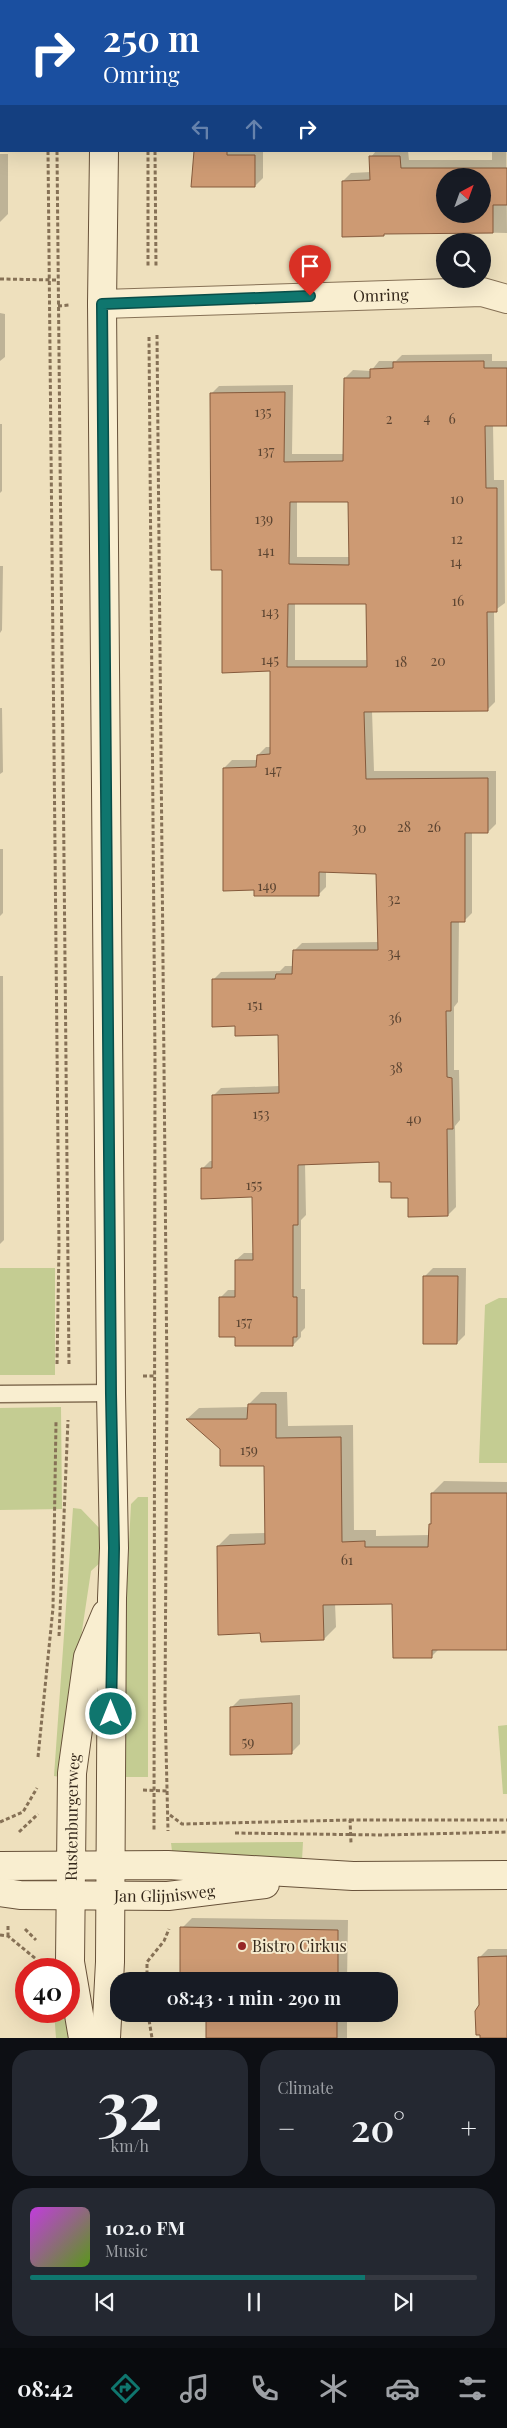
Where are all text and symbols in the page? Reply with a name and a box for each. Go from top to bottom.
text: 250 m [103,14,200,61]
icon: right [20,20,85,85]
text: Omring [103,59,180,89]
icon: left [187,115,215,143]
icon: ahead [240,115,268,143]
icon: right [293,115,321,143]
north arrow [436,168,491,222]
map controls [436,168,491,288]
button: search [436,233,491,288]
pin [289,245,331,296]
icon: arrive [296,252,324,280]
street label: Omring [353,283,410,306]
house number: 135 [254,402,272,421]
house number: 4 [424,408,431,427]
house number: 2 [386,409,393,428]
house number: 6 [448,409,456,428]
house number: 137 [258,441,275,460]
house number: 10 [450,489,464,508]
house number: 139 [255,509,273,528]
house number: 12 [451,529,463,548]
house number: 141 [257,541,275,560]
house number: 14 [450,552,462,571]
house number: 16 [452,591,464,610]
house number: 143 [261,602,279,621]
house number: 145 [261,650,279,669]
house number: 20 [430,651,446,670]
house number: 18 [395,652,407,671]
house number: 147 [264,760,282,779]
house number: 28 [397,817,411,836]
house number: 26 [427,817,441,836]
house number: 30 [352,818,366,837]
house number: 149 [257,876,277,895]
house number: 32 [387,889,401,908]
house number: 34 [387,943,401,962]
house number: 151 [247,995,263,1014]
house number: 36 [388,1008,402,1027]
house number: 38 [389,1058,403,1077]
house number: 153 [252,1104,270,1123]
house number: 40 [406,1109,422,1128]
house number: 155 [246,1175,263,1194]
house number: 157 [236,1312,253,1331]
house number: 159 [240,1440,258,1459]
house number: 61 [341,1550,353,1569]
position arrow [84,1687,136,1739]
house number: 59 [242,1732,254,1751]
street label: Rustenburgerweg [60,1751,85,1881]
street label: Jan Glijnisweg [113,1879,217,1906]
place label: Bistro Cirkus [252,1935,347,1956]
marker: Bistro Cirkus [236,1940,248,1952]
speed limit sign: 40 [15,1958,80,2023]
text: 08:43 · 1 min · 290 m [167,1984,341,2010]
text: 32 [97,2059,163,2145]
text: Climate [278,2077,334,2098]
text: 20° [351,2101,405,2152]
text: − [278,2109,296,2146]
text: + [461,2109,477,2146]
text: km/h [111,2135,149,2156]
text: 102.0 FM [105,2214,185,2240]
text: Music [105,2240,148,2261]
icon: previous [91,2288,119,2316]
icon: pause [240,2288,268,2316]
icon: next [389,2288,417,2316]
icon: directions [108,2371,143,2406]
icon: music [177,2371,212,2406]
icon: phone [247,2371,282,2406]
icon: climate [316,2371,351,2406]
icon: car [385,2371,420,2406]
icon: filters [455,2371,490,2406]
text: 08:42 [17,2373,73,2403]

